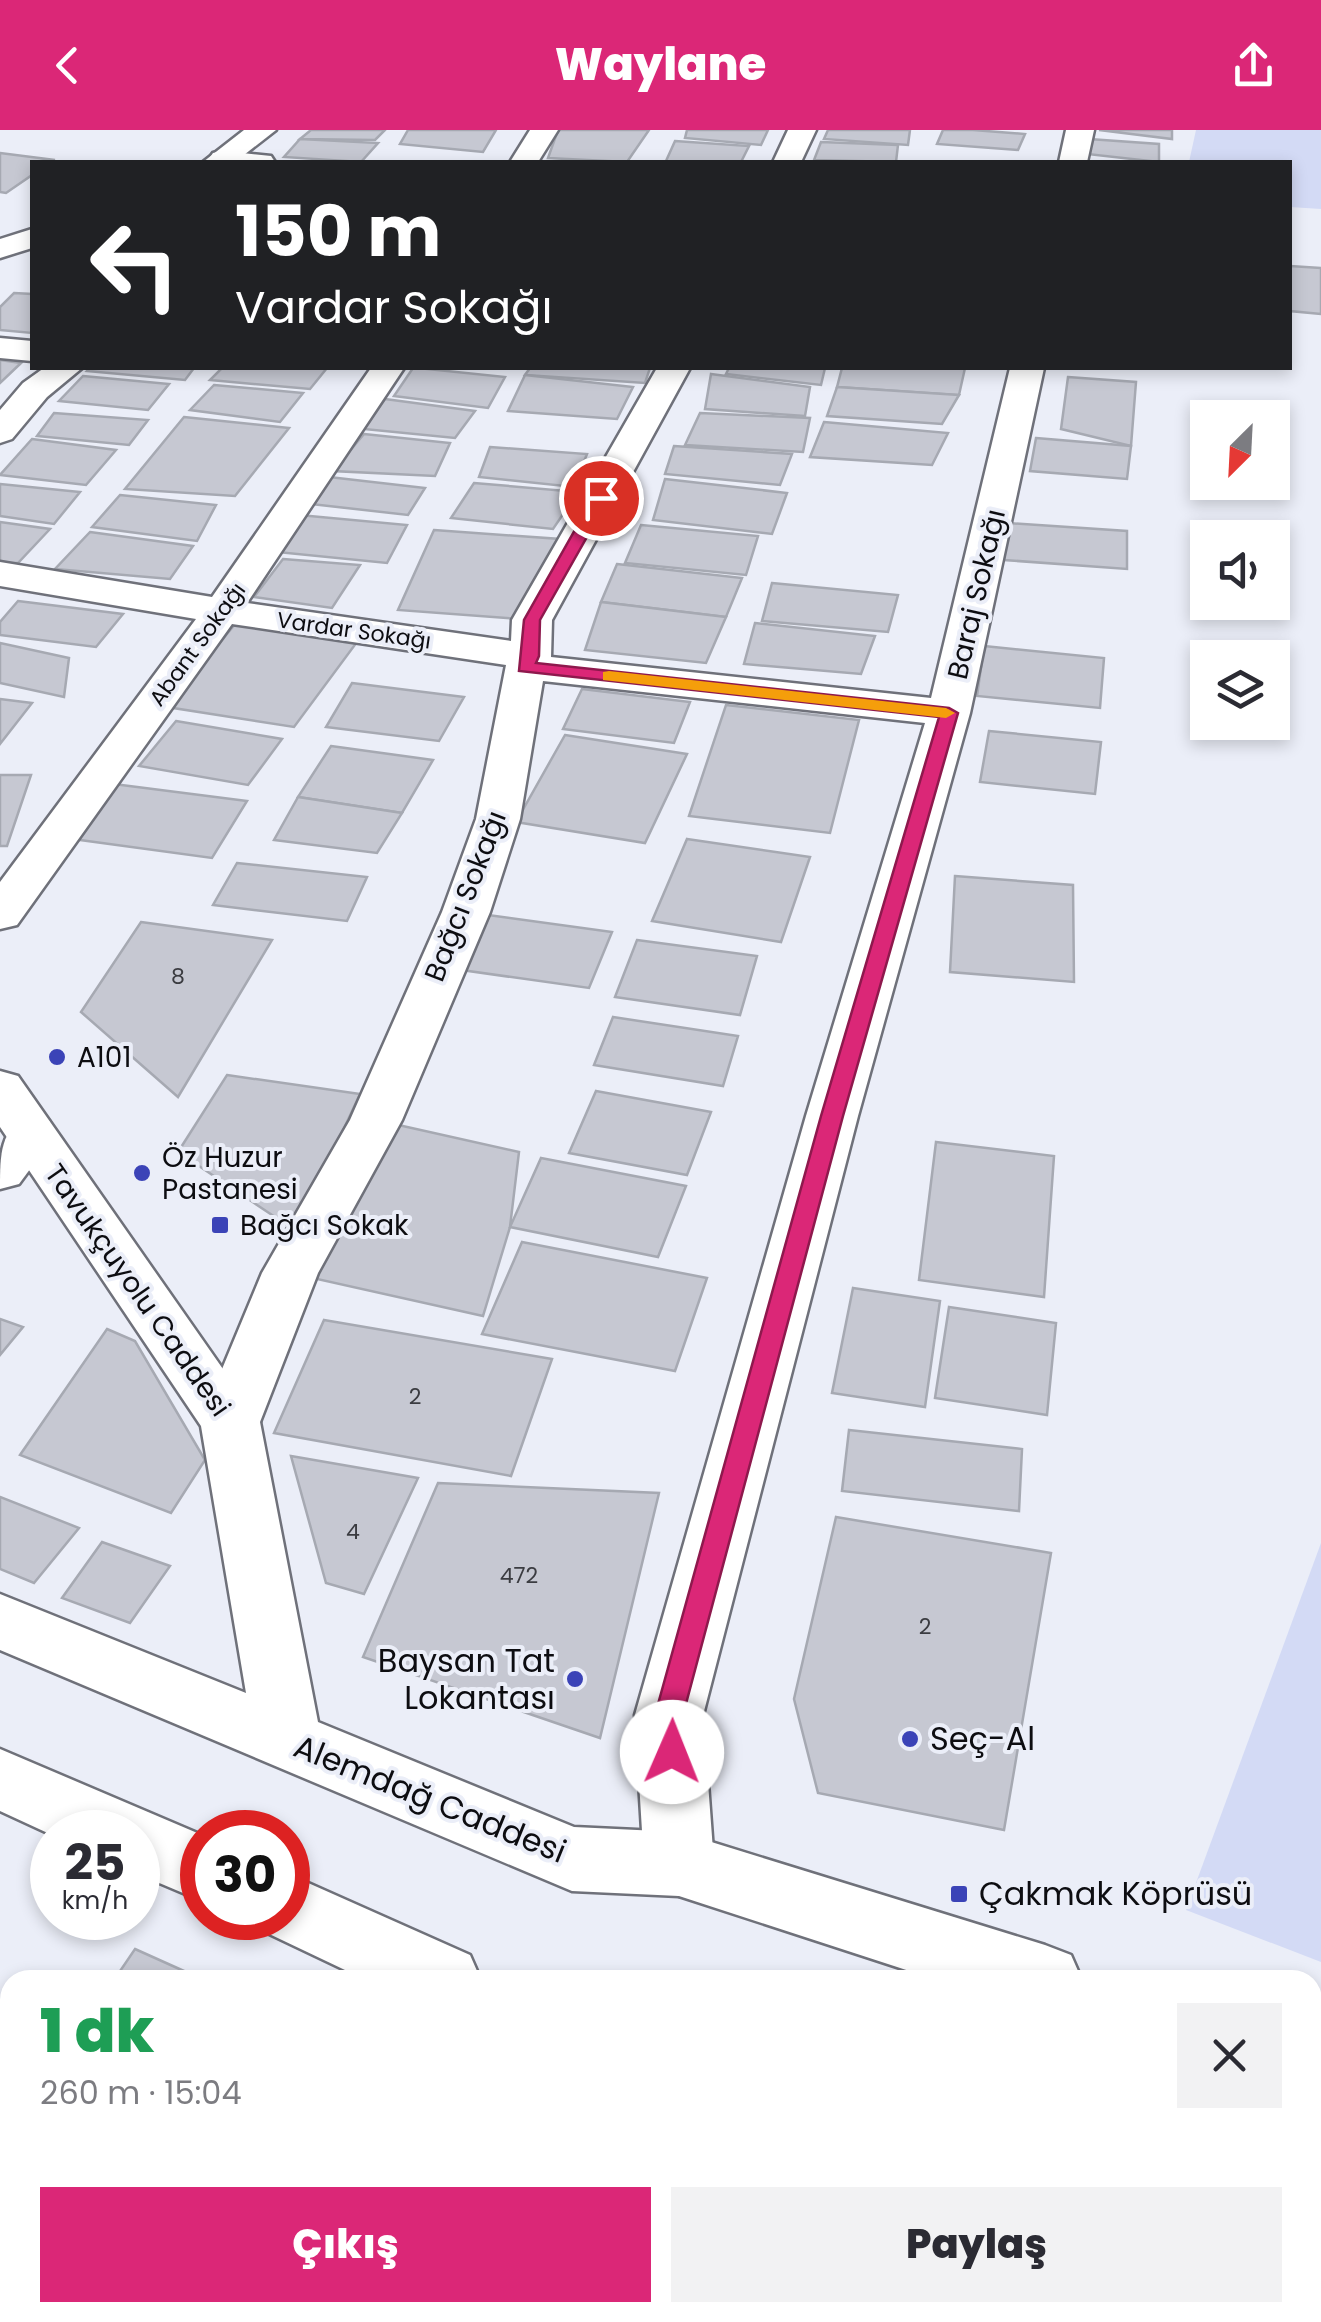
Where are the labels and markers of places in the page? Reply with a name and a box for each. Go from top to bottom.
pin [559,456,644,541]
place label: A101 [77,1038,131,1077]
marker: A101 [46,1046,68,1068]
place label: Öz Huzur Pastanesi [162,1138,298,1209]
marker: Öz Huzur Pastanesi [131,1162,153,1184]
place label: Bağcı Sokak [240,1206,409,1245]
marker: Bağcı Sokak [209,1214,231,1236]
place label: Baysan Tat Lokantası [378,1638,555,1720]
marker: Baysan Tat Lokantası [564,1668,586,1690]
place label: Seç-Al [930,1716,1035,1761]
marker: Seç-Al [899,1728,921,1750]
place label: Çakmak Köprüsü [979,1871,1252,1916]
marker: Çakmak Köprüsü [948,1883,970,1905]

